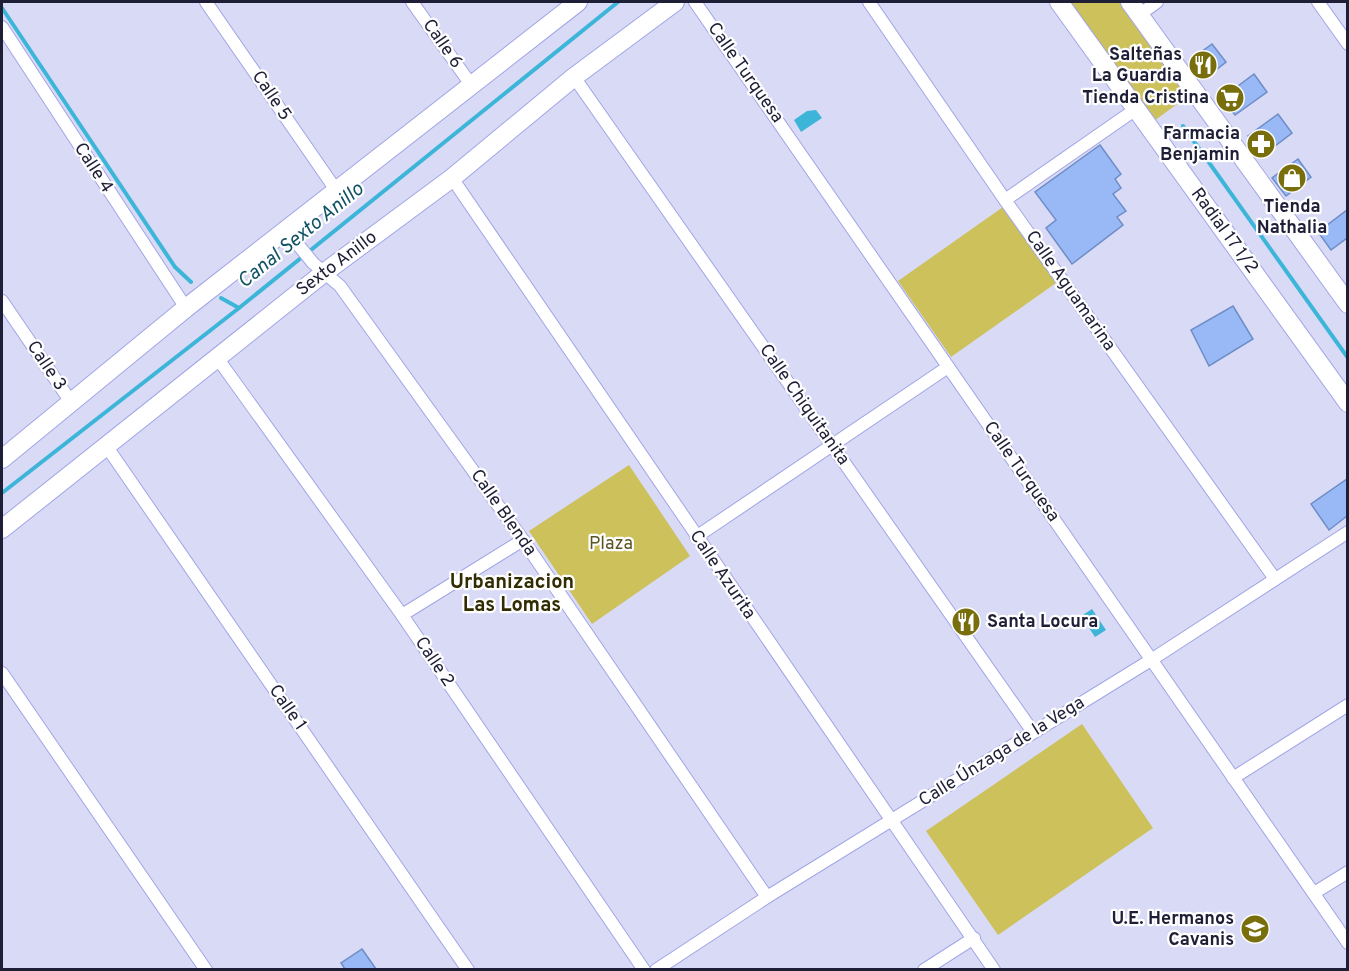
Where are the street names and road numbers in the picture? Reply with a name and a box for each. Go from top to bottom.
street label: Calle 6 [417,15,467,73]
street label: Calle Turquesa [702,18,788,128]
street label: Calle 5 [246,67,296,125]
street label: Calle 4 [68,138,118,198]
street label: Radial 17 1/2 [1185,183,1263,279]
street label: Sexto Anillo [292,226,382,302]
street label: Calle Aguamarina [1020,226,1120,356]
street label: Calle 3 [21,337,71,395]
street label: Calle Chiquitanita [754,340,854,470]
street label: Calle Turquesa [978,417,1064,527]
street label: Calle Blenda [465,465,541,561]
street label: Calle Azurita [684,526,760,624]
street label: Calle 2 [409,633,459,691]
street label: Calle 1 [263,680,311,736]
street label: Calle Únzaga de la Vega [914,690,1089,812]

